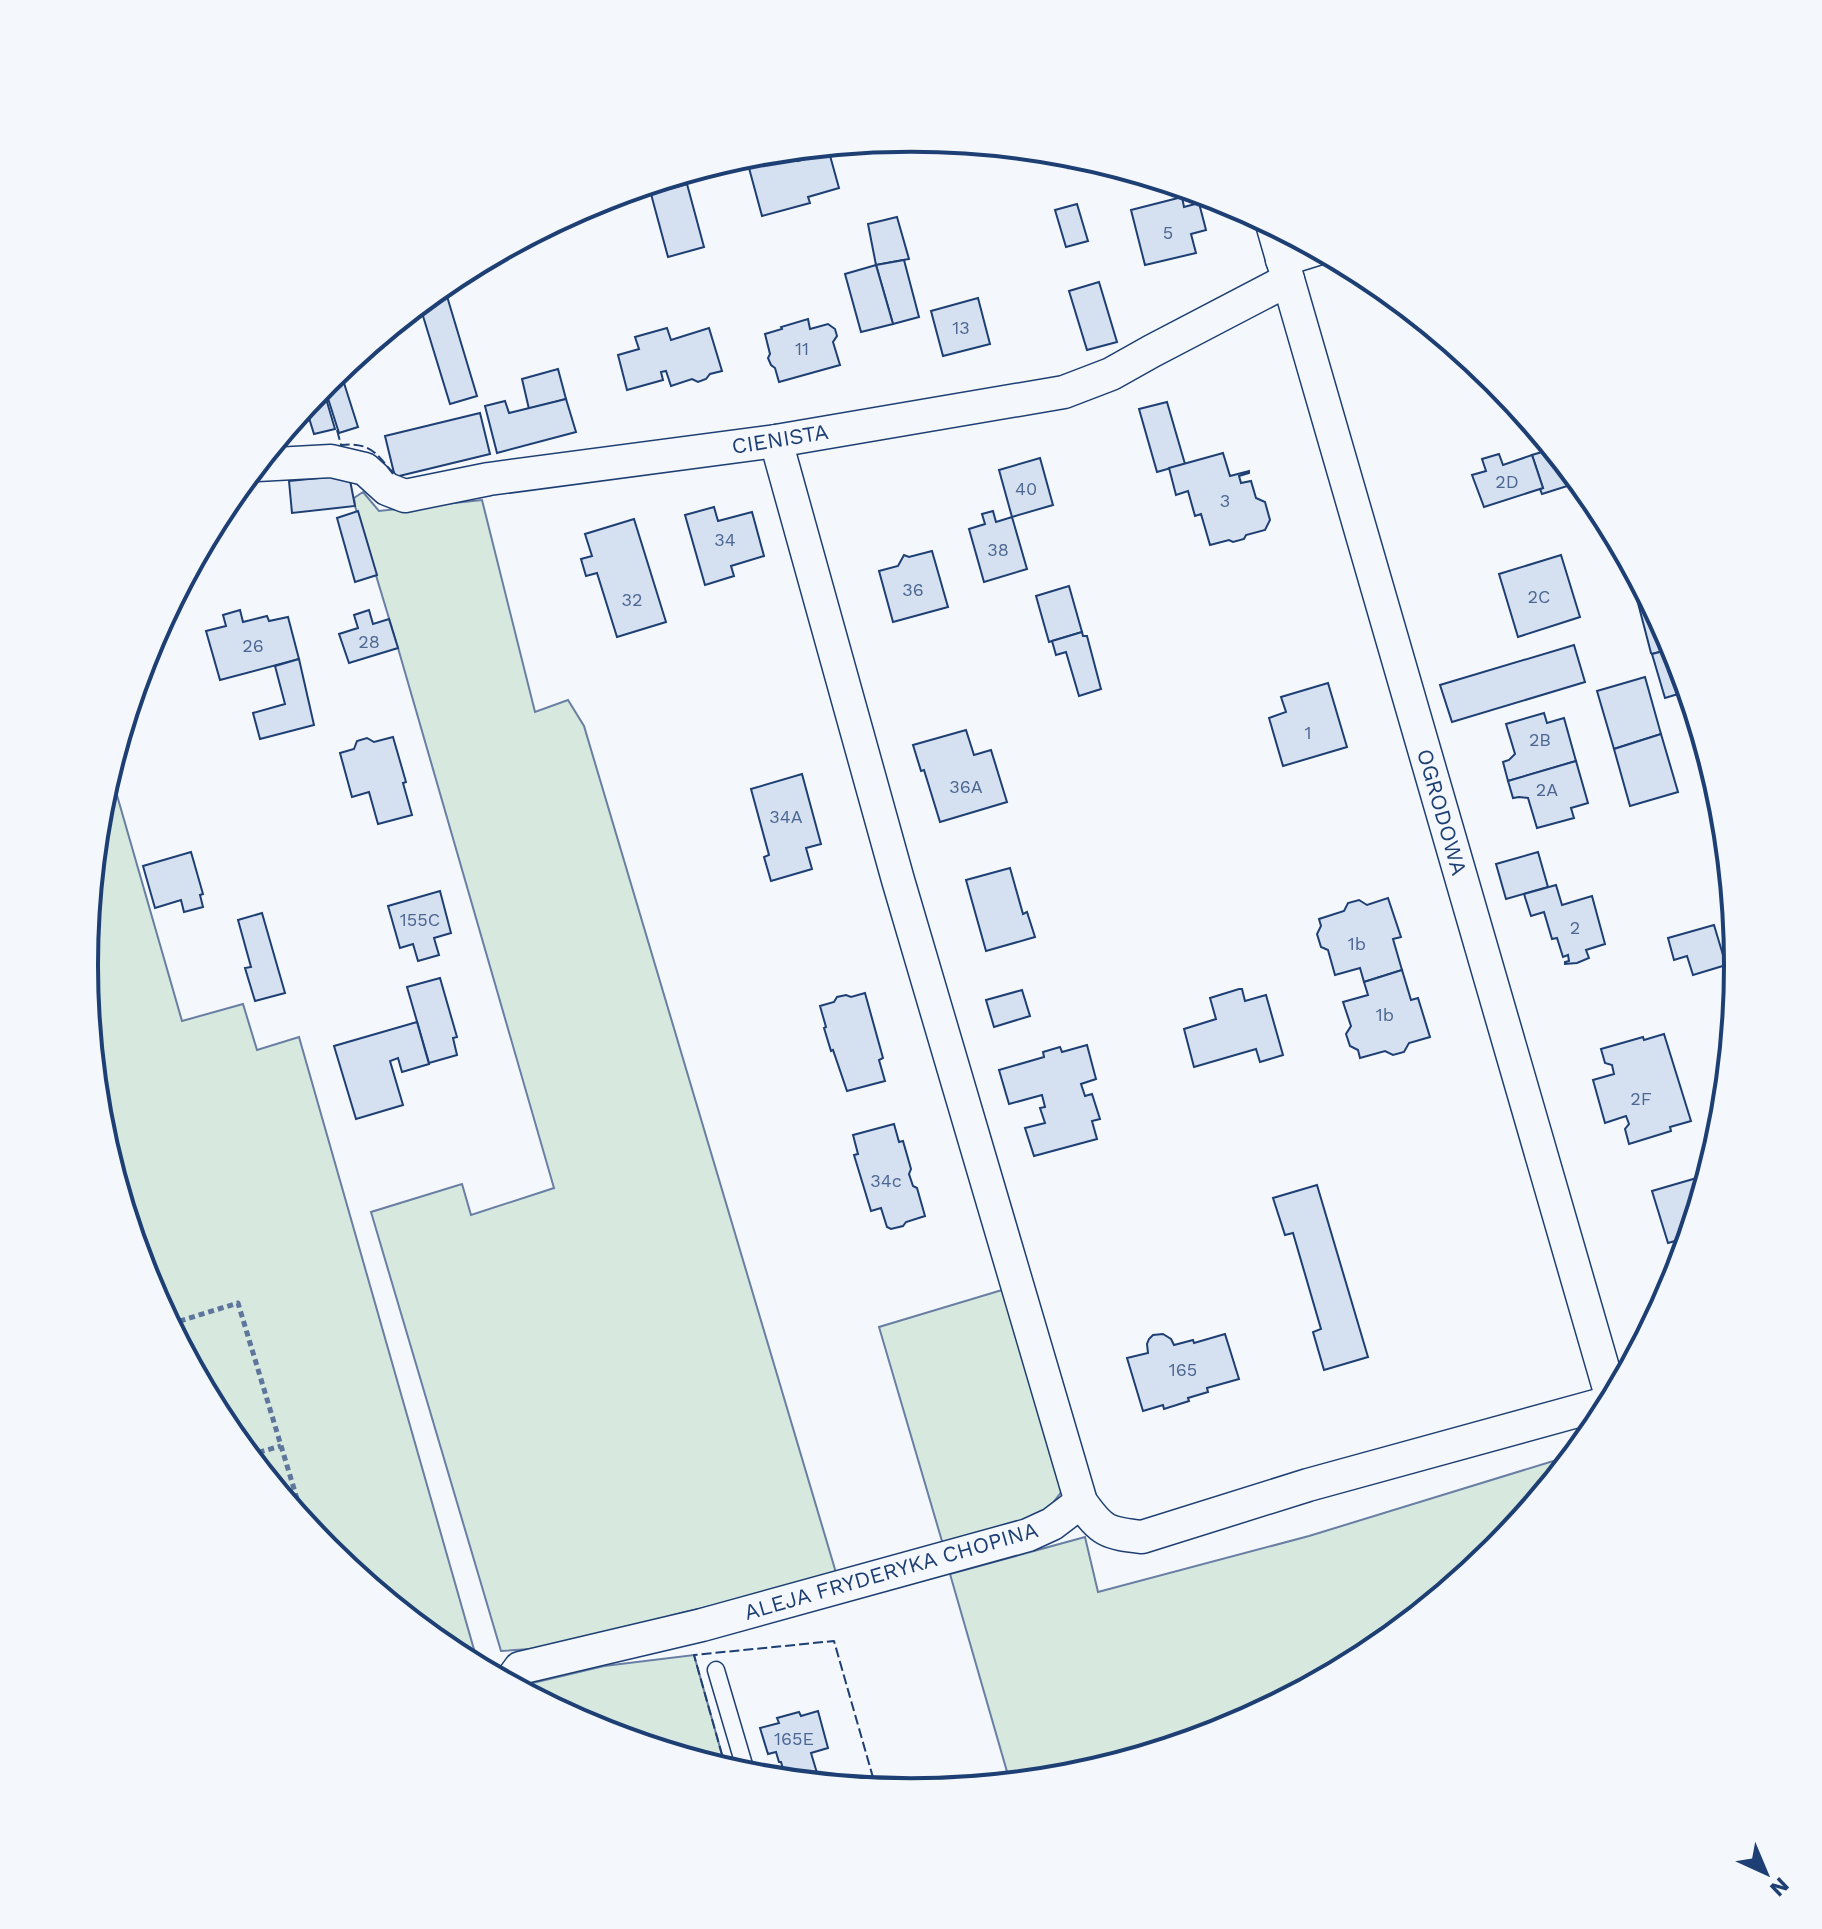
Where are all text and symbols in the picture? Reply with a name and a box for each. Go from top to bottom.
house number: 5 [1163,222,1173,243]
house number: 13 [952,317,970,338]
house number: 11 [795,338,809,359]
street label: CIENISTA [730,419,830,459]
house number: 2D [1495,471,1519,492]
house number: 40 [1015,478,1037,499]
house number: 3 [1220,490,1230,511]
house number: 34 [714,529,736,550]
house number: 38 [987,539,1009,560]
house number: 36 [902,579,924,600]
house number: 2C [1528,586,1550,607]
house number: 32 [622,589,643,610]
house number: 28 [358,631,380,652]
house number: 26 [242,635,264,656]
house number: 1 [1304,722,1312,743]
house number: 2B [1529,729,1551,750]
street label: OGRODOWA [1412,746,1472,878]
house number: 36A [949,776,983,797]
house number: 2A [1536,779,1558,800]
house number: 34A [769,806,803,827]
house number: 155C [400,909,440,930]
house number: 2 [1570,917,1580,938]
house number: 1b [1348,933,1366,954]
house number: 1b [1376,1004,1394,1025]
house number: 2F [1630,1088,1652,1109]
house number: 34c [870,1170,902,1191]
house number: 165 [1169,1359,1197,1380]
street label: ALEJA FRYDERYKA CHOPINA [741,1517,1041,1625]
house number: 165E [774,1728,814,1749]
north arrow [1726,1833,1806,1913]
text: N [1765,1872,1794,1902]

